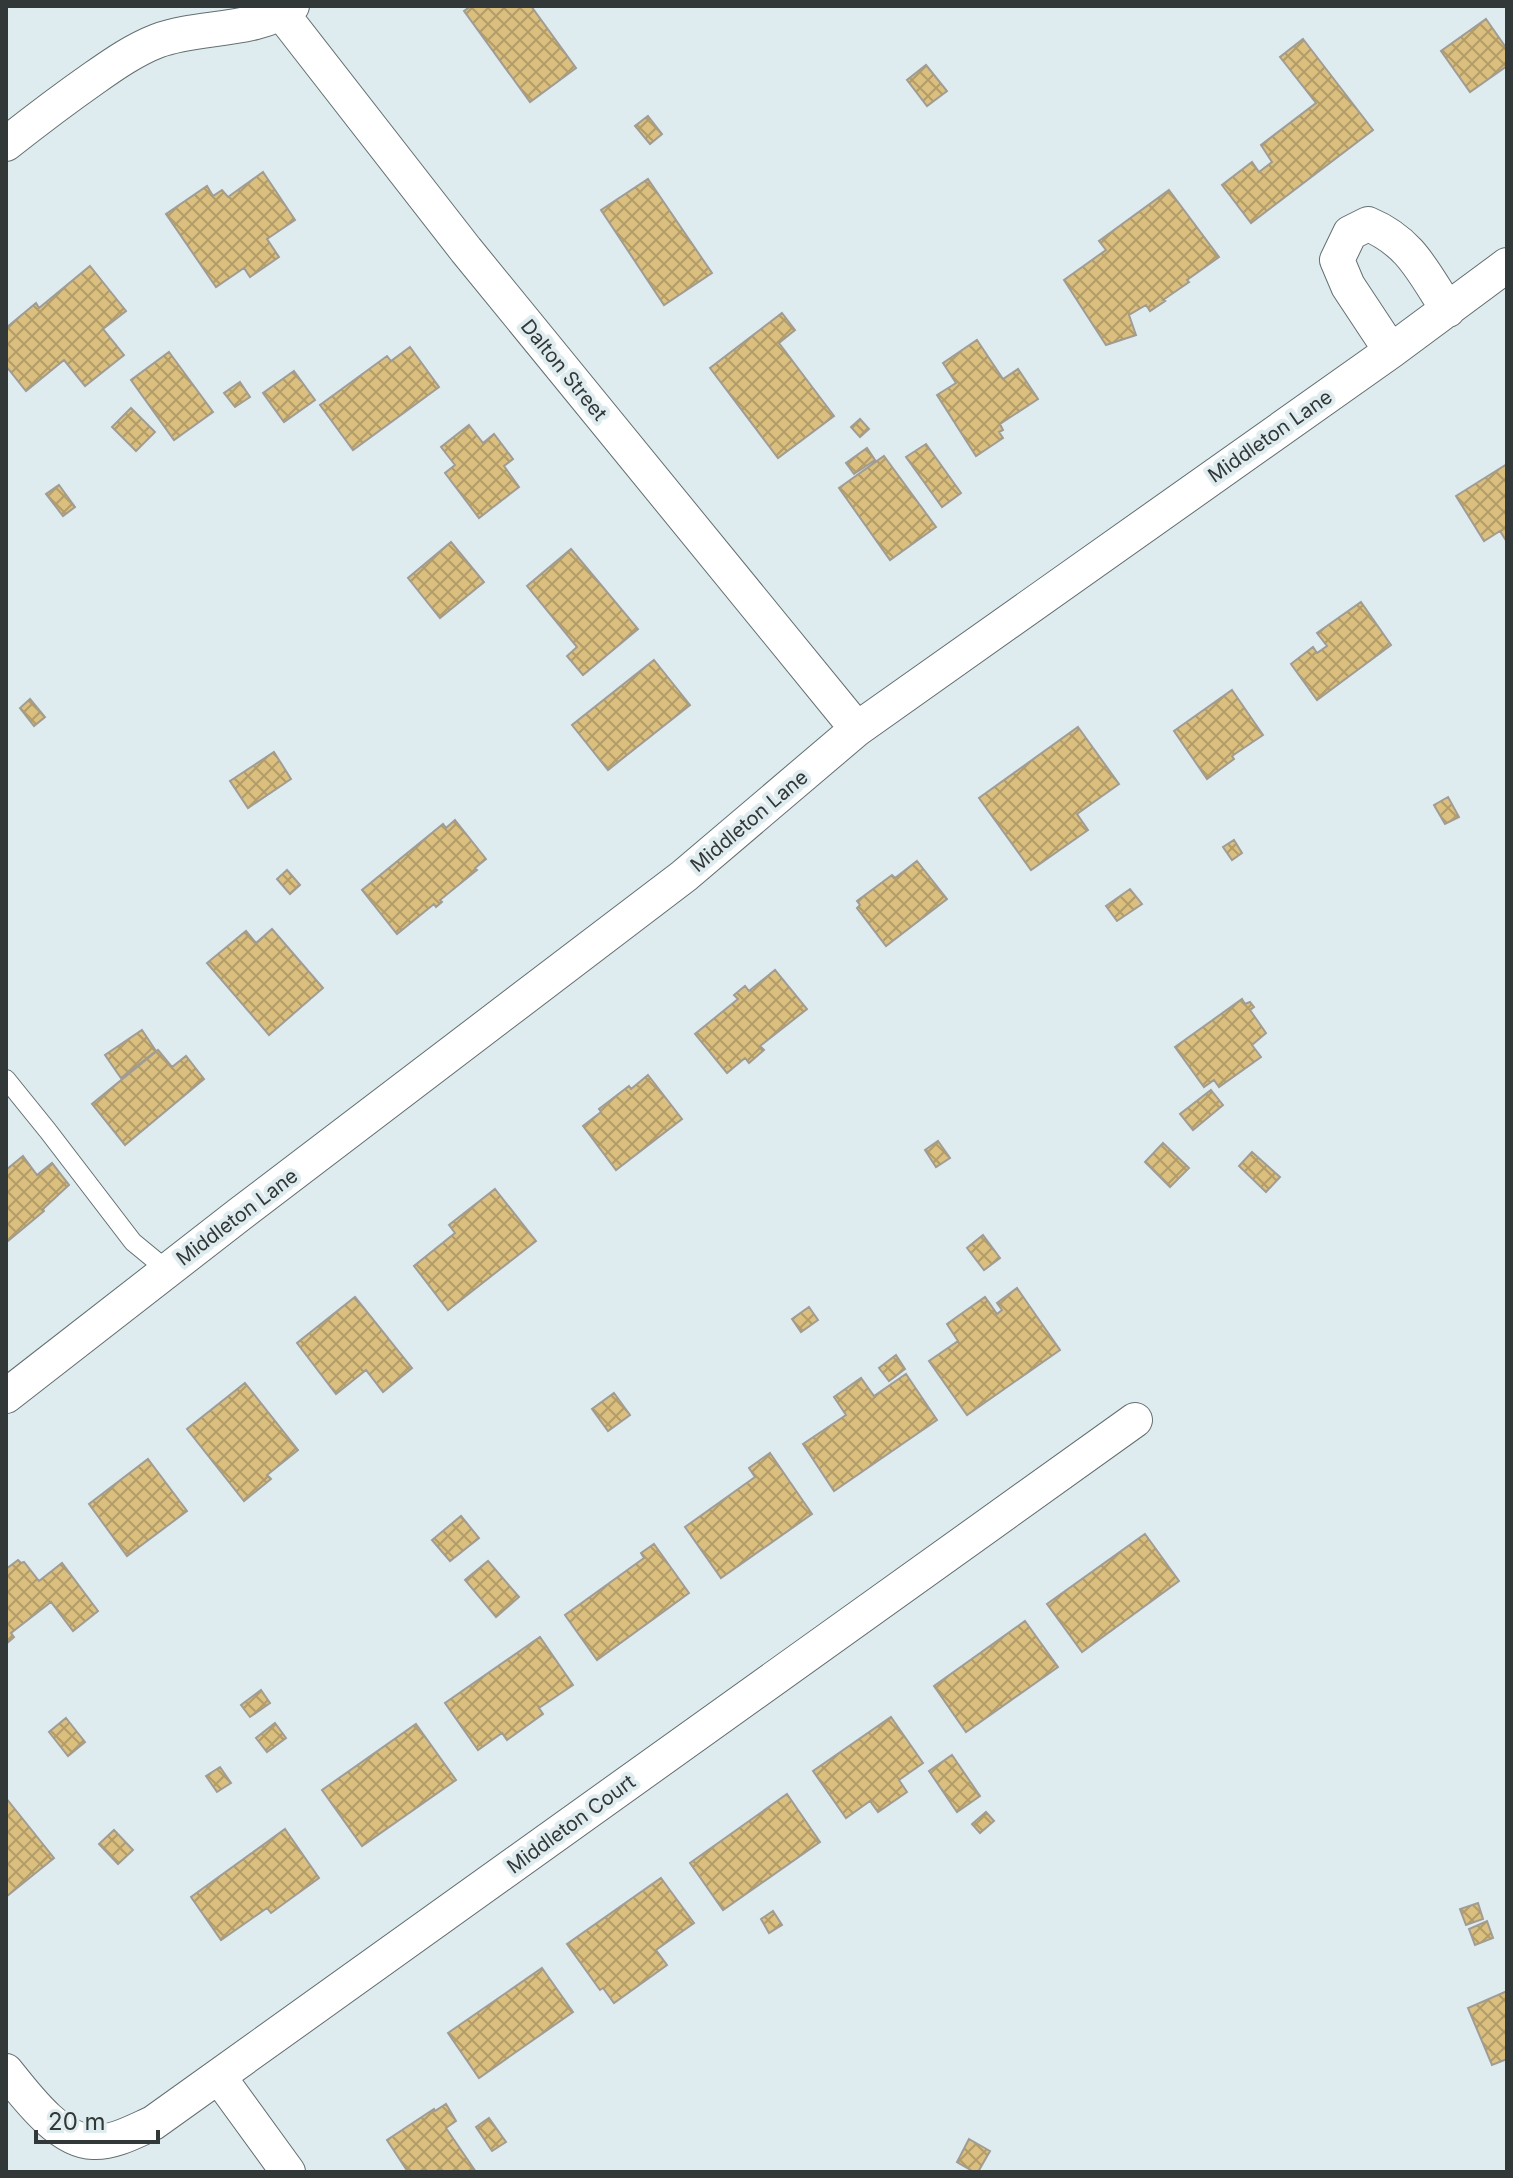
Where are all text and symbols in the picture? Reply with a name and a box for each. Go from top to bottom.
street label: Dalton Street [516,315,612,426]
street label: Middleton Lane [1203,384,1337,488]
street label: Middleton Lane [685,765,813,877]
street label: Middleton Lane [172,1164,302,1270]
street label: Middleton Court [502,1769,640,1879]
scale bar [36,2094,158,2144]
text: 20 m [48,2107,106,2136]

